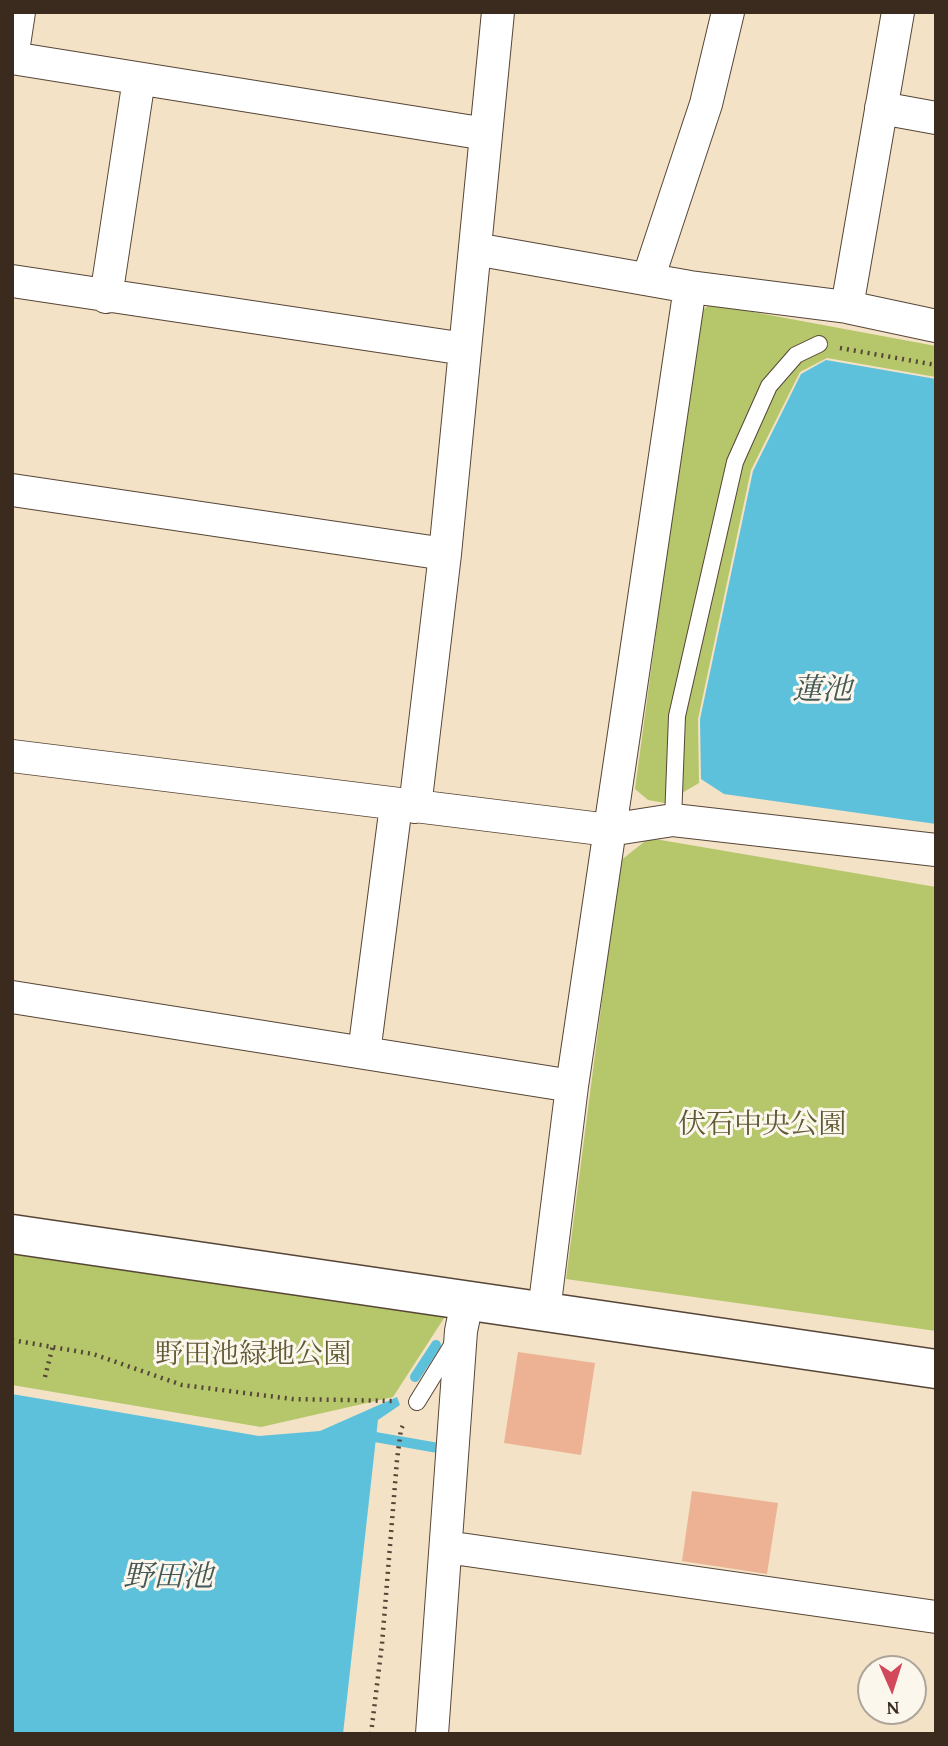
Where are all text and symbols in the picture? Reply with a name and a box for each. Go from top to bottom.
water label: 蓮池 [792,673,852,709]
park label: 伏石中央公園 [678,1109,846,1143]
park label: 野田池緑地公園 [155,1339,351,1373]
water label: 野田池 [123,1560,213,1596]
north arrow [857,1655,927,1725]
text: N [886,1695,900,1723]

